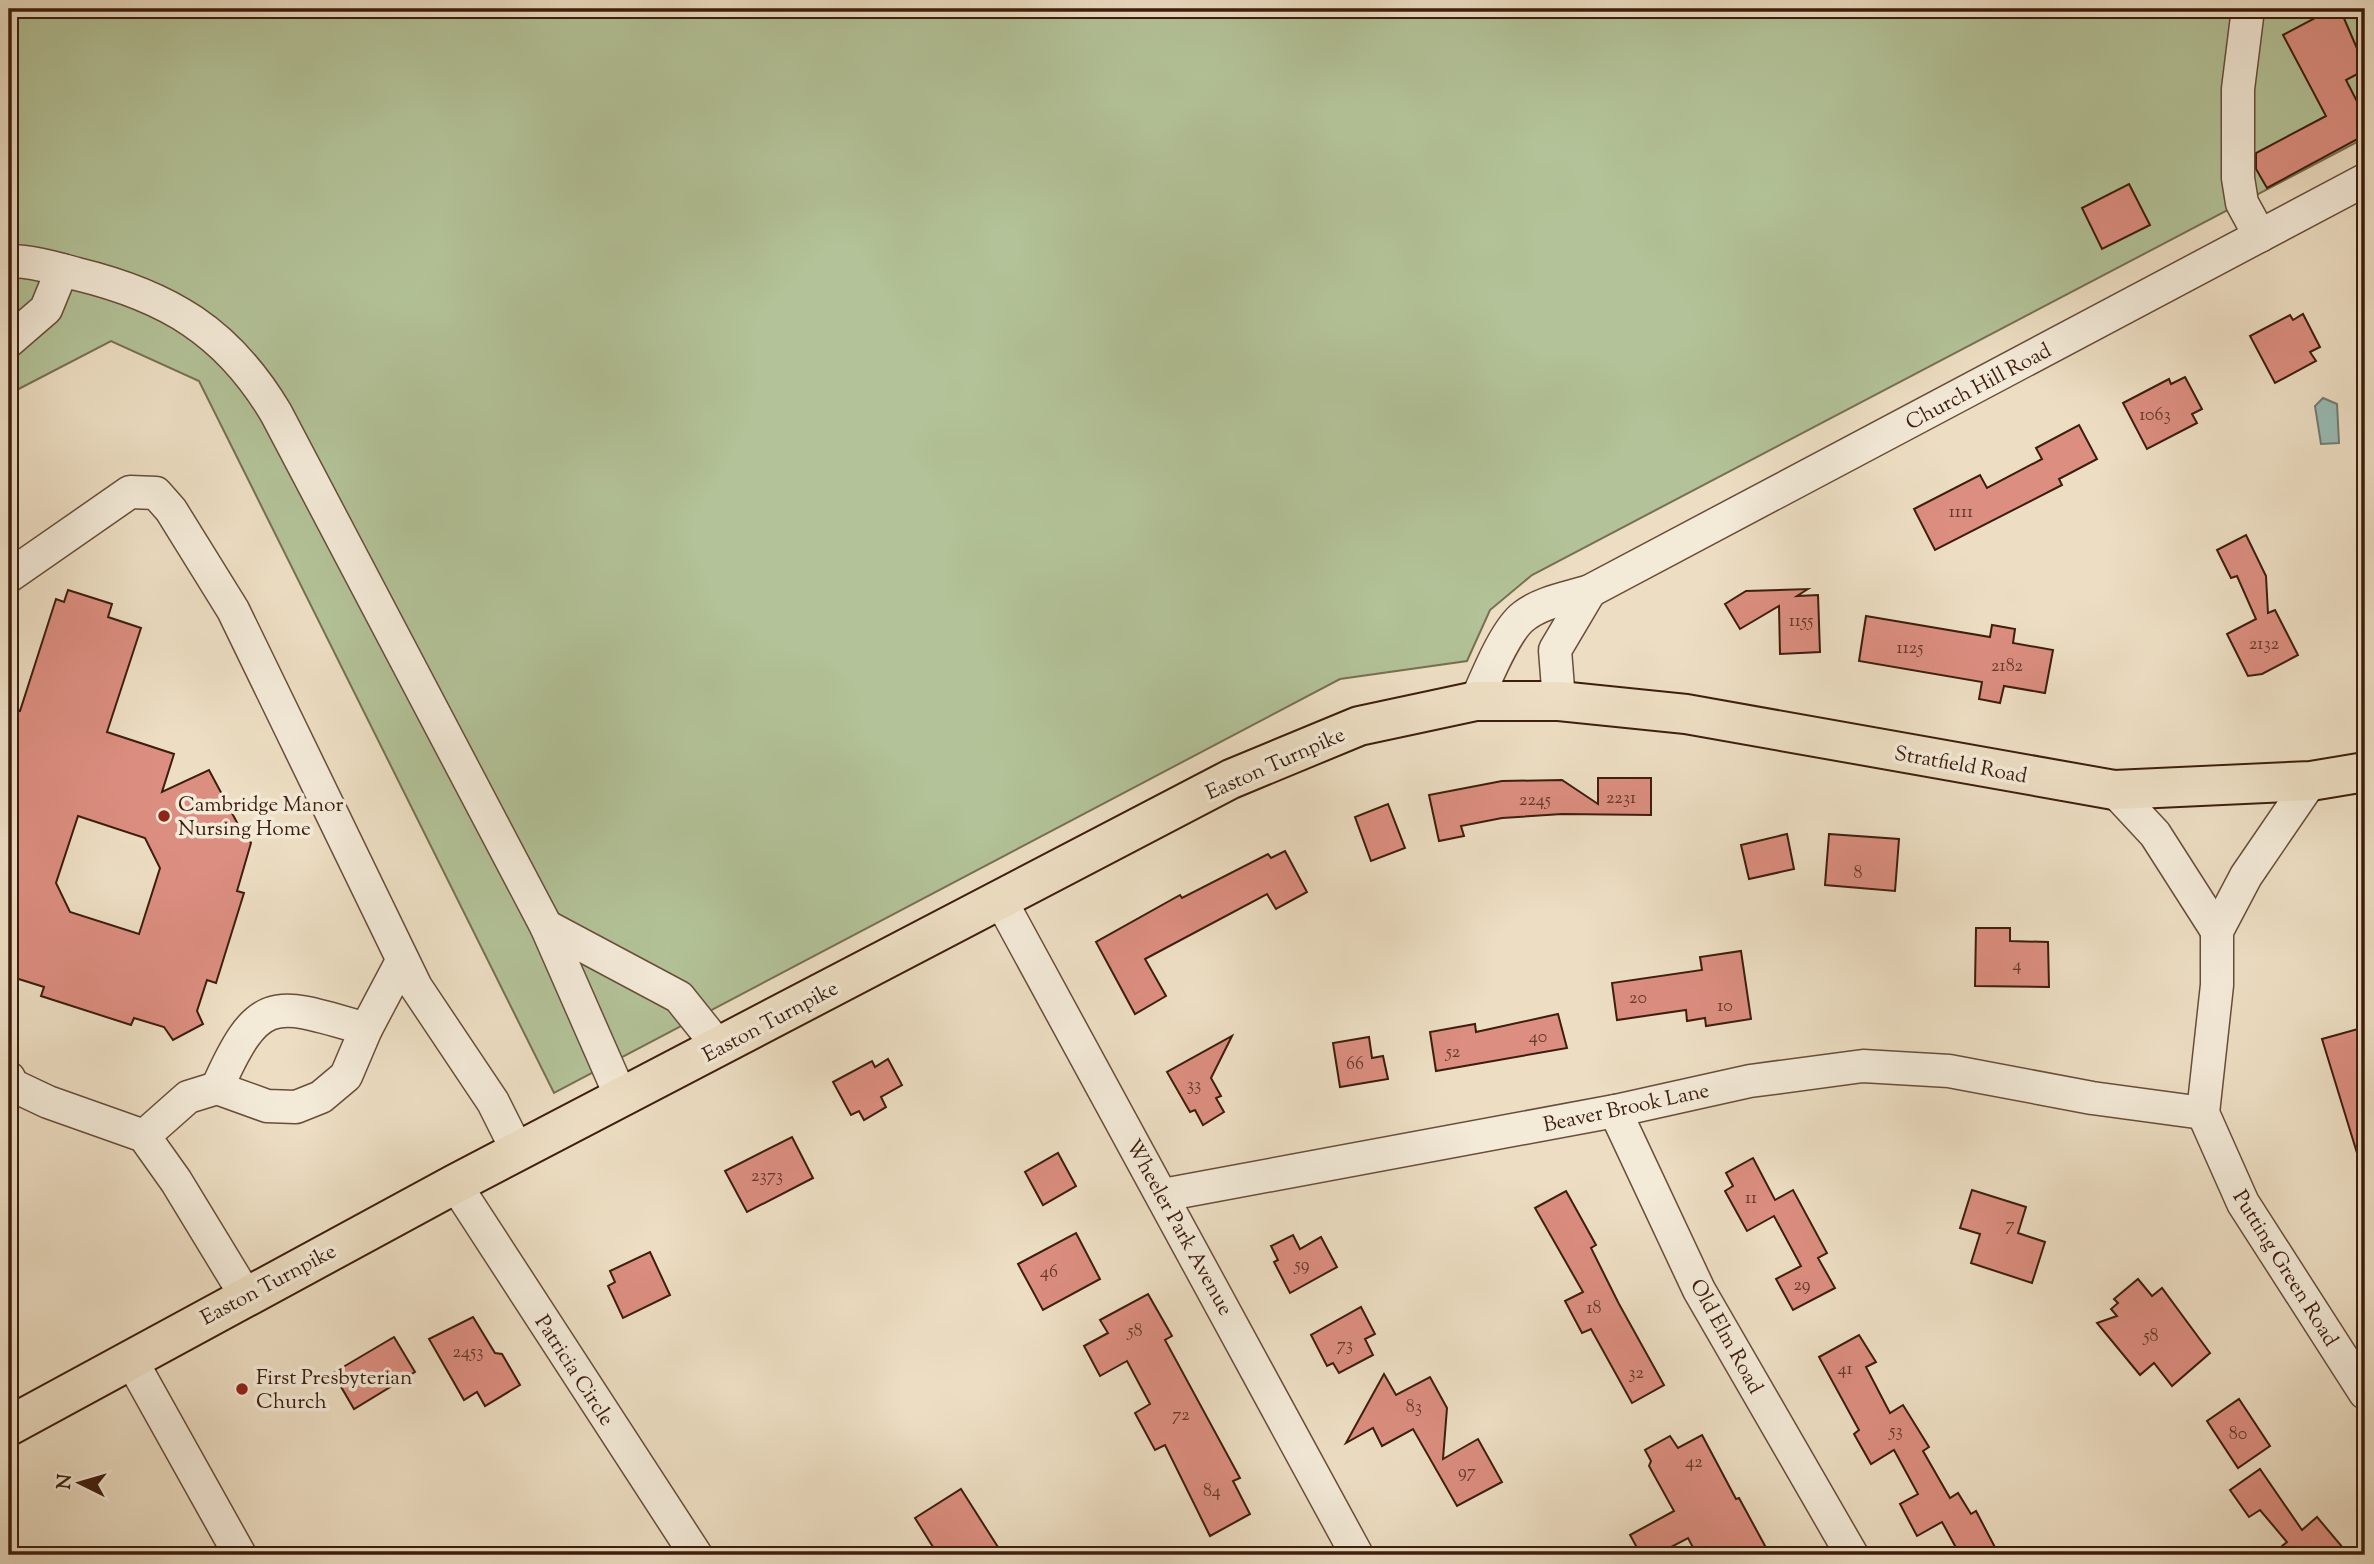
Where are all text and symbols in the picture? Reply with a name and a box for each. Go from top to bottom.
street label: Church Hill Road [1901,337,2057,439]
house number: 1063 [2139,403,2171,429]
house number: 1111 [1949,500,1973,526]
house number: 1155 [1789,609,1813,635]
house number: 2132 [2249,632,2280,658]
house number: 1125 [1897,636,1923,662]
house number: 2182 [1991,654,2023,680]
street label: Easton Turnpike [1201,721,1350,809]
street label: Stratfield Road [1892,740,2030,792]
house number: 2231 [1606,786,1636,812]
house number: 2245 [1519,788,1551,814]
place label: Cambridge Manor Nursing Home [178,791,343,845]
marker: Cambridge Manor Nursing Home [156,808,172,824]
house number: 8 [1854,861,1863,887]
house number: 4 [2012,953,2022,979]
street label: Easton Turnpike [698,974,844,1071]
house number: 20 [1629,986,1647,1012]
house number: 10 [1717,994,1733,1020]
house number: 40 [1529,1025,1547,1051]
house number: 52 [1445,1040,1461,1066]
house number: 66 [1346,1052,1364,1078]
house number: 33 [1187,1073,1201,1099]
street label: Beaver Brook Lane [1541,1077,1712,1141]
street label: Wheeler Park Avenue [1117,1134,1239,1322]
house number: 2373 [751,1164,783,1190]
street label: Putting Green Road [2224,1185,2345,1353]
house number: 11 [1745,1186,1757,1212]
house number: 7 [2005,1213,2015,1239]
street label: Easton Turnpike [196,1237,342,1334]
house number: 59 [1294,1253,1310,1279]
house number: 46 [1040,1260,1058,1286]
house number: 29 [1793,1273,1811,1299]
street label: Old Elm Road [1681,1274,1769,1400]
house number: 18 [1586,1296,1602,1322]
street label: Patricia Circle [526,1310,620,1432]
house number: 58 [1126,1319,1143,1345]
house number: 58 [2142,1324,2159,1350]
house number: 73 [1337,1333,1353,1359]
house number: 2453 [453,1340,483,1366]
house number: 41 [1837,1357,1853,1383]
house number: 32 [1628,1361,1644,1387]
place label: First Presbyterian Church [256,1364,412,1418]
marker: First Presbyterian Church [234,1381,250,1397]
house number: 83 [1406,1395,1422,1421]
house number: 72 [1172,1403,1190,1429]
house number: 53 [1888,1419,1903,1445]
house number: 80 [2229,1422,2247,1448]
north arrow [46,1448,116,1518]
house number: 42 [1685,1450,1703,1476]
house number: 97 [1458,1460,1476,1486]
text: N [51,1473,80,1490]
house number: 84 [1203,1479,1221,1505]

